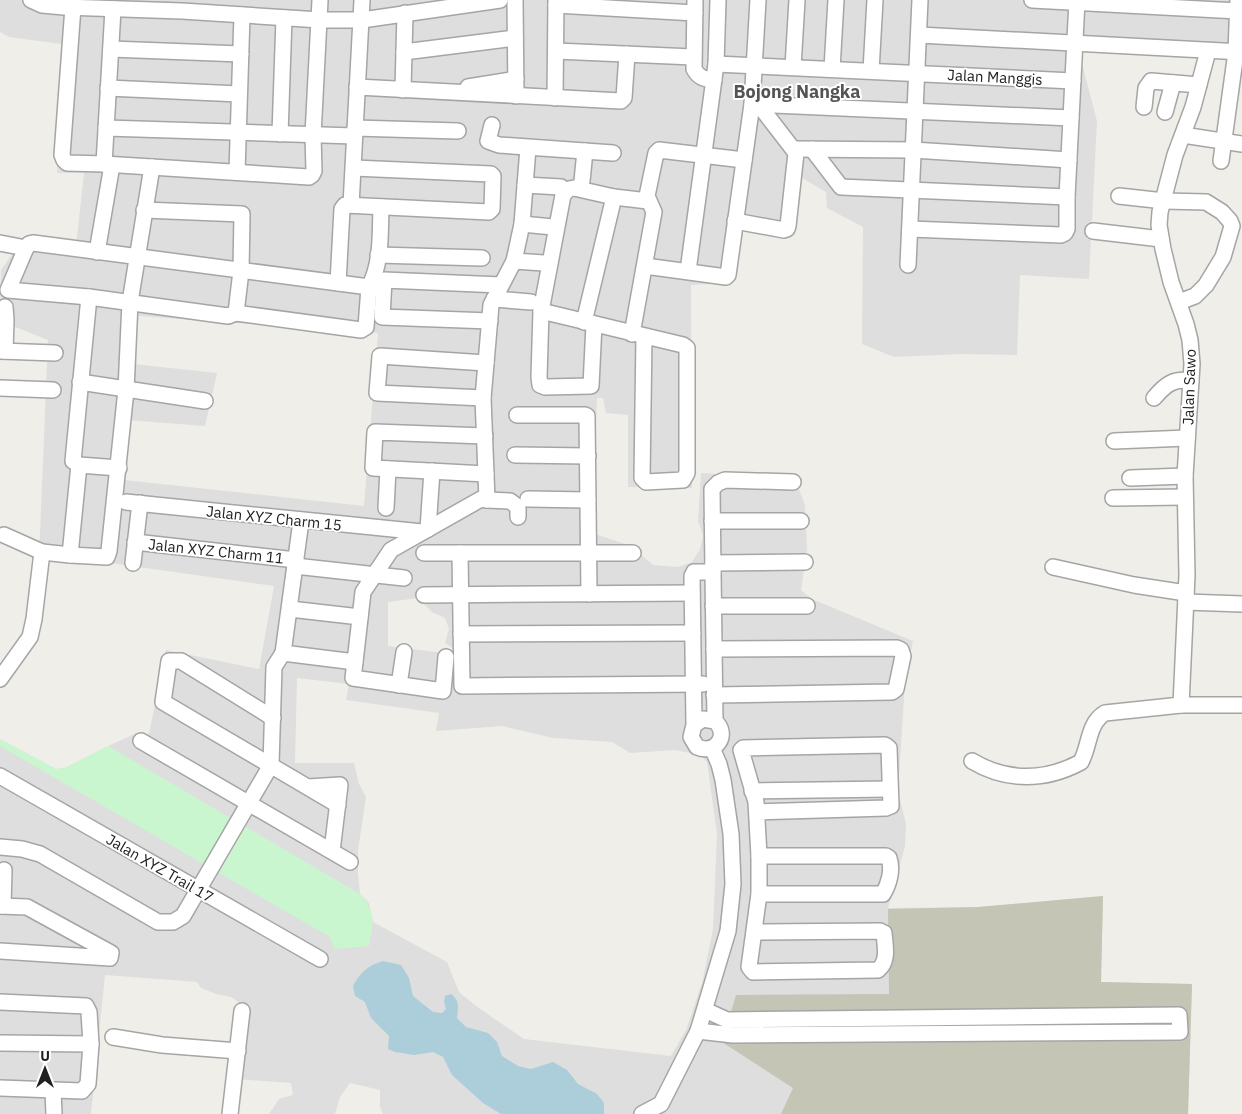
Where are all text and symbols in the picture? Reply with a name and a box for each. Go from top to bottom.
street label: Jalan Manggis [947,65,1043,89]
district label: Bojong Nangka [734,80,860,103]
street label: Jalan Sawo [1178,349,1200,425]
street label: Jalan XYZ Charm 15 [205,501,343,535]
street label: Jalan XYZ Charm 11 [147,534,285,568]
street label: Jalan XYZ Trail 17 [103,830,217,906]
north arrow [20,1044,70,1094]
text: U [40,1047,50,1065]

